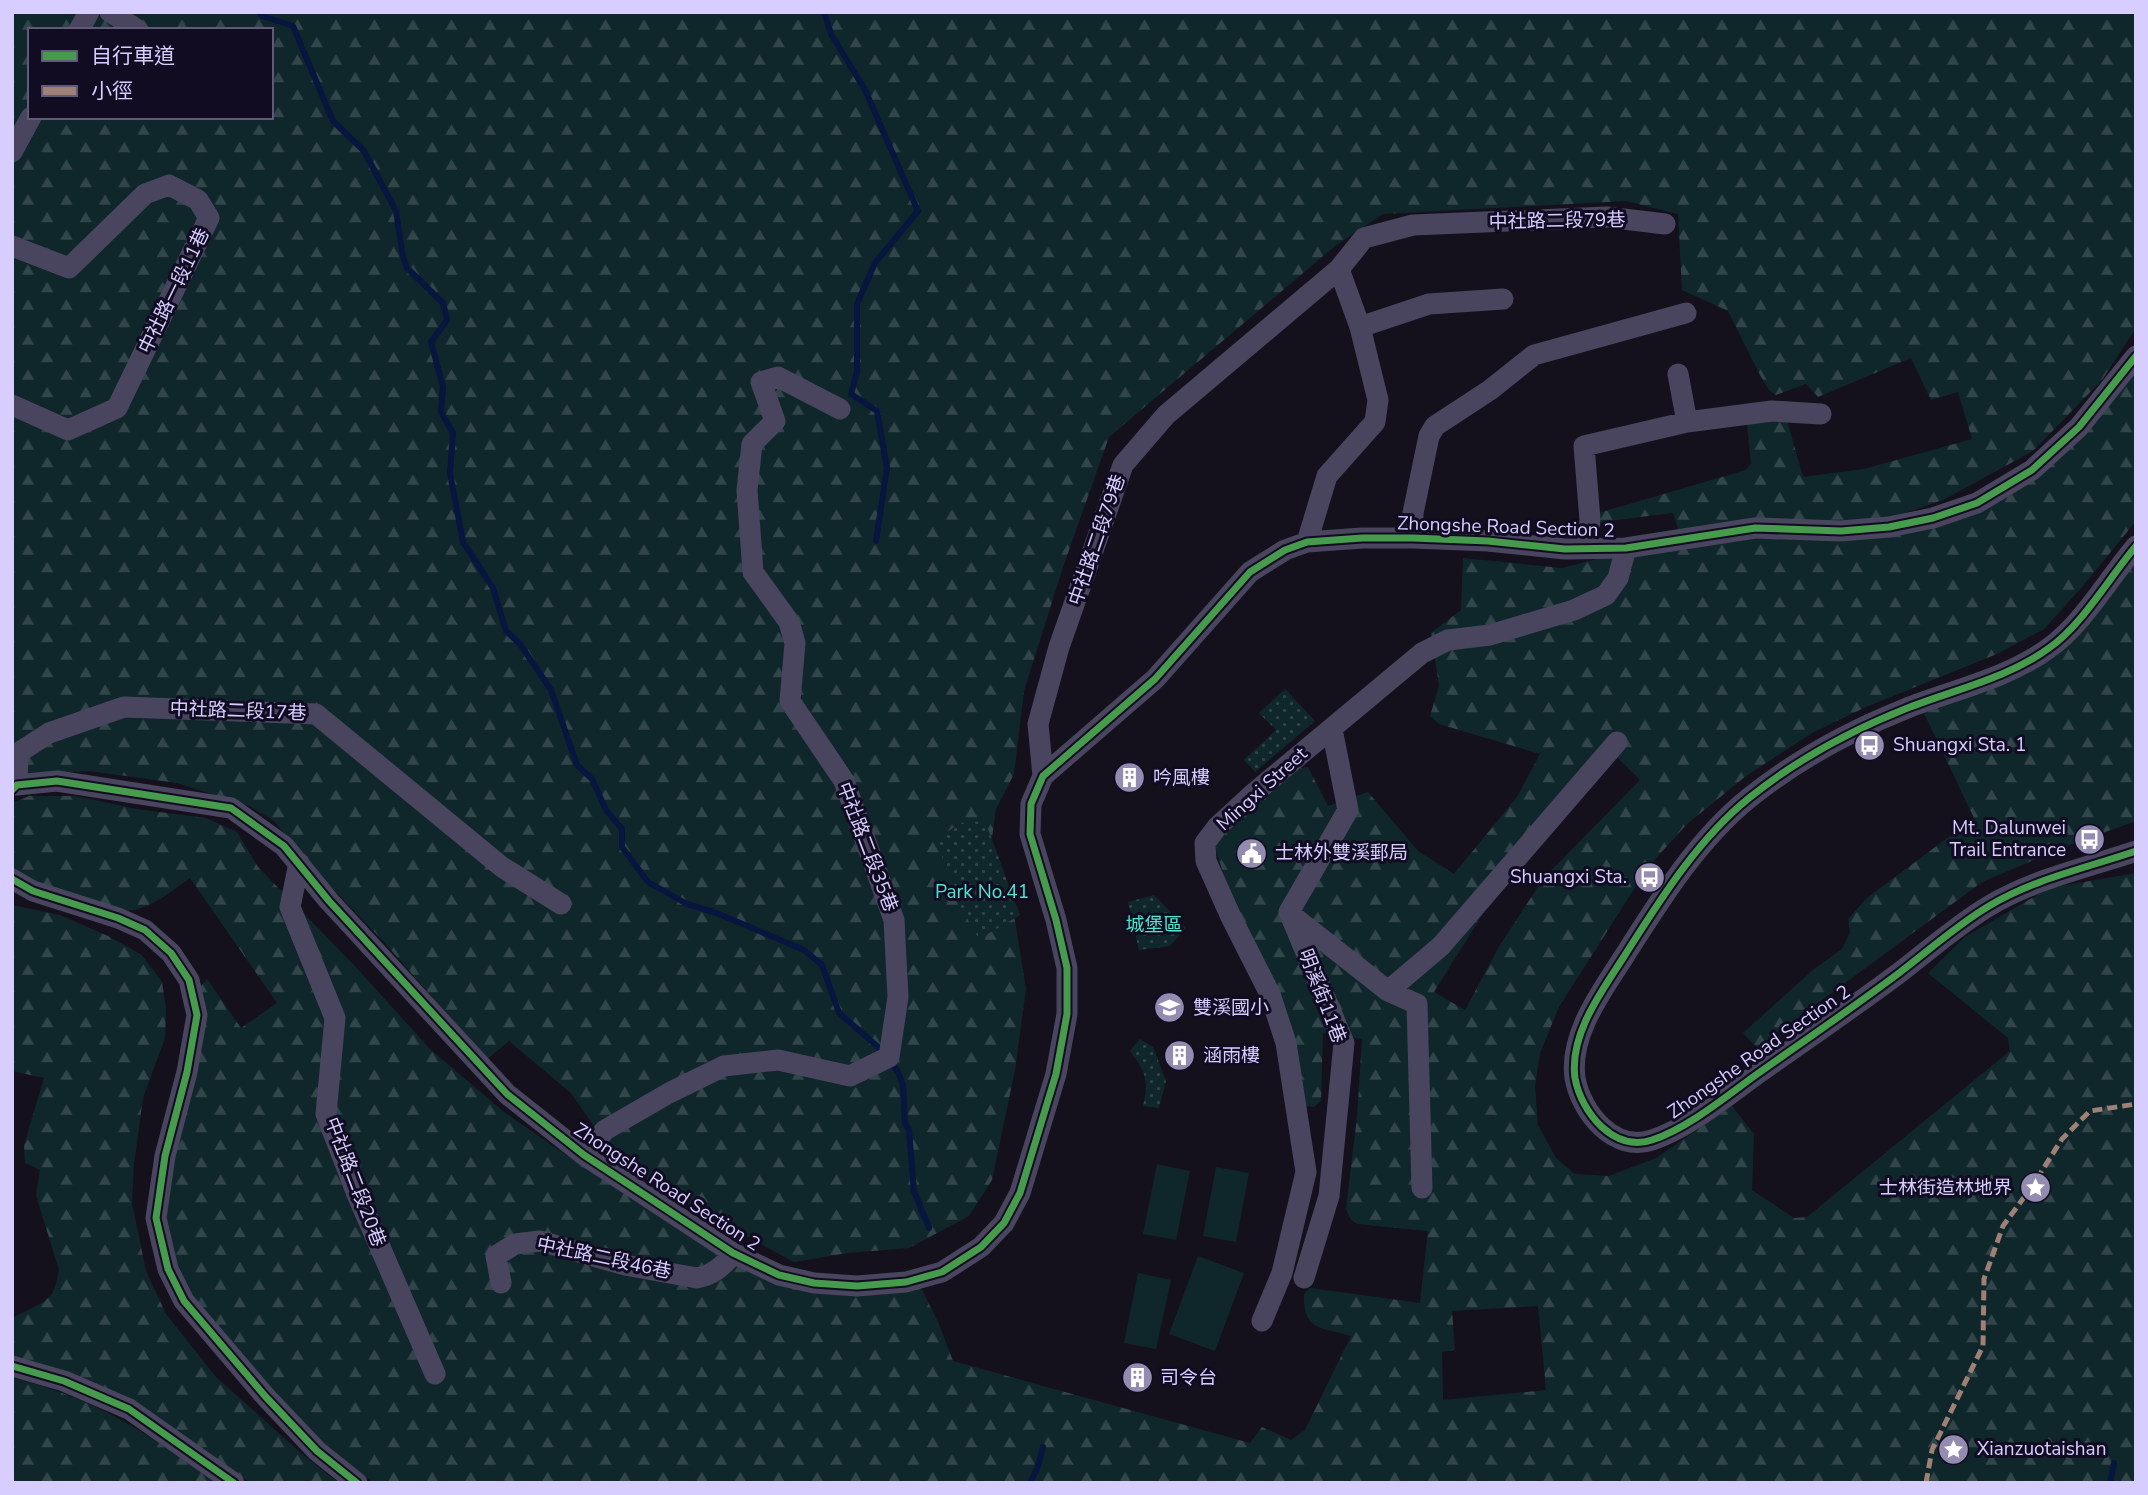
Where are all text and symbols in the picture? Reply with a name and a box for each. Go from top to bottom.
legend [28,28,273,119]
text: 自行車道 [91,42,175,70]
text: 小徑 [91,77,133,105]
street label: 中社路二段79巷 [1488,207,1626,235]
street label: 中社路一段11巷 [132,224,216,358]
street label: 中社路二段79巷 [1062,471,1132,609]
street label: Zhongshe Road Section 2 [1397,510,1615,544]
street label: 中社路二段17巷 [169,696,307,726]
bus stop icon: Shuangxi Sta. 1 [1853,728,1887,762]
place label: Shuangxi Sta. 1 [1893,732,2026,758]
street label: Mingxi Street [1211,741,1313,837]
building icon: 吟風樓 [1113,761,1147,795]
place label: 吟風樓 [1153,765,1210,791]
street label: 中社路二段35巷 [830,778,904,916]
place label: Mt. Dalunwei Trail Entrance [1950,815,2066,863]
bus stop icon: Mt. Dalunwei Trail Entrance [2072,822,2106,856]
public building icon: 士林外雙溪郵局 [1235,836,1269,870]
place label: 士林外雙溪郵局 [1275,840,1408,866]
bus stop icon: Shuangxi Sta. [1633,860,1667,894]
place label: Shuangxi Sta. [1510,864,1627,890]
park label: Park No.41 [935,879,1029,905]
park label: 城堡區 [1125,912,1183,938]
street label: 明溪街11巷 [1292,945,1352,1047]
street label: Zhongshe Road Section 2 [1662,979,1856,1125]
school or university icon: 雙溪國小 [1153,991,1187,1025]
place label: 雙溪國小 [1193,995,1269,1021]
building icon: 涵雨樓 [1163,1039,1197,1073]
place label: 涵雨樓 [1203,1043,1260,1069]
street label: 中社路二段20巷 [318,1113,392,1251]
street label: Zhongshe Road Section 2 [569,1117,765,1257]
place icon: 士林街造林地界 [2018,1171,2052,1205]
place label: 士林街造林地界 [1879,1175,2012,1201]
street label: 中社路二段46巷 [534,1231,674,1285]
building icon: 司令台 [1120,1361,1154,1395]
place label: 司令台 [1160,1365,1217,1391]
place icon: Xianzuotaishan [1937,1432,1971,1466]
place label: Xianzuotaishan [1977,1436,2106,1462]

